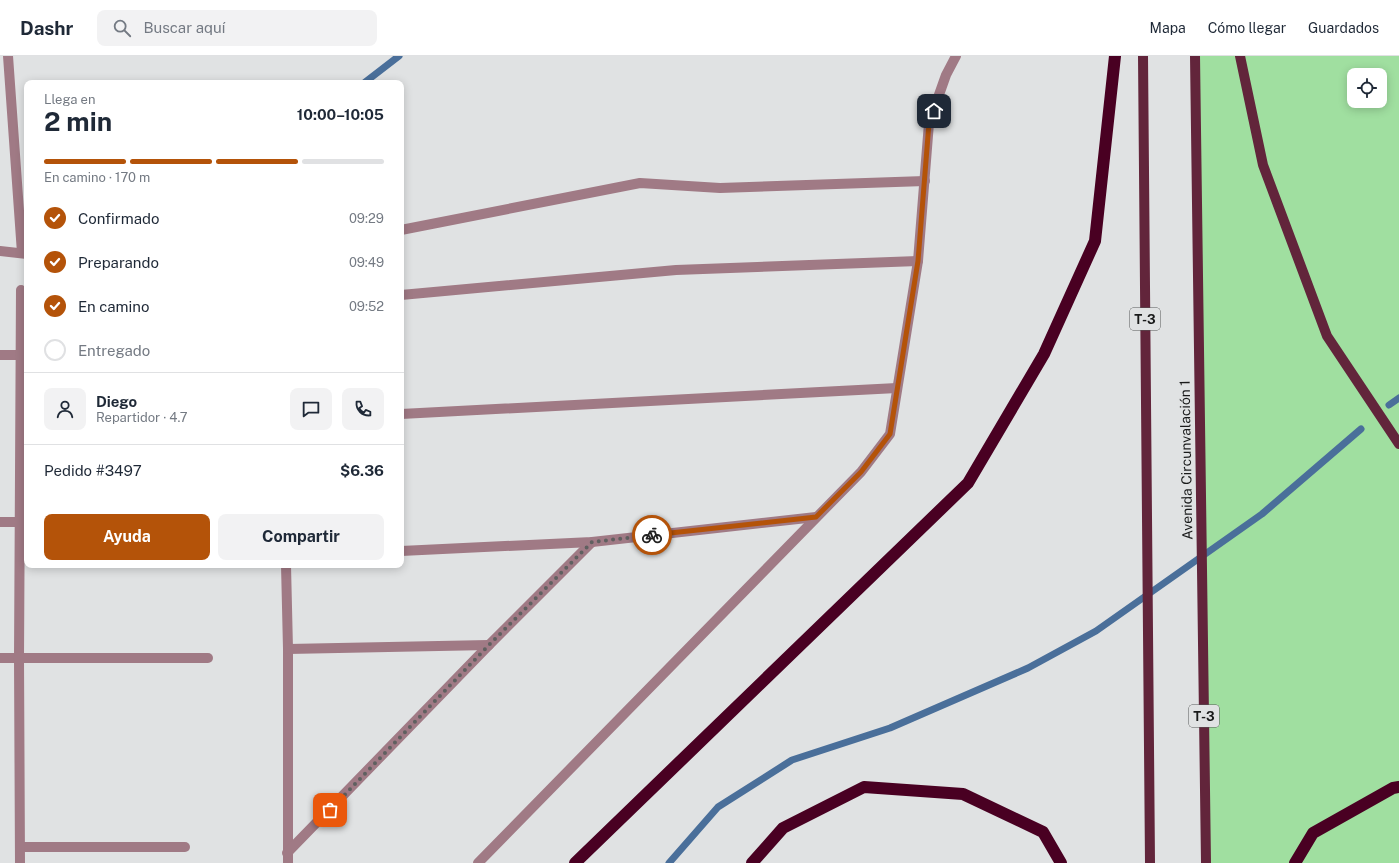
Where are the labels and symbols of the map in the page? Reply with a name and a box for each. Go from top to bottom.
pin [917,94,951,128]
road number: T-3 [1130,308,1160,330]
street label: Avenida Circunvalación 1 [1177,380,1195,540]
courier [632,515,672,555]
road number: T-3 [1189,705,1219,727]
pin [313,793,347,827]

